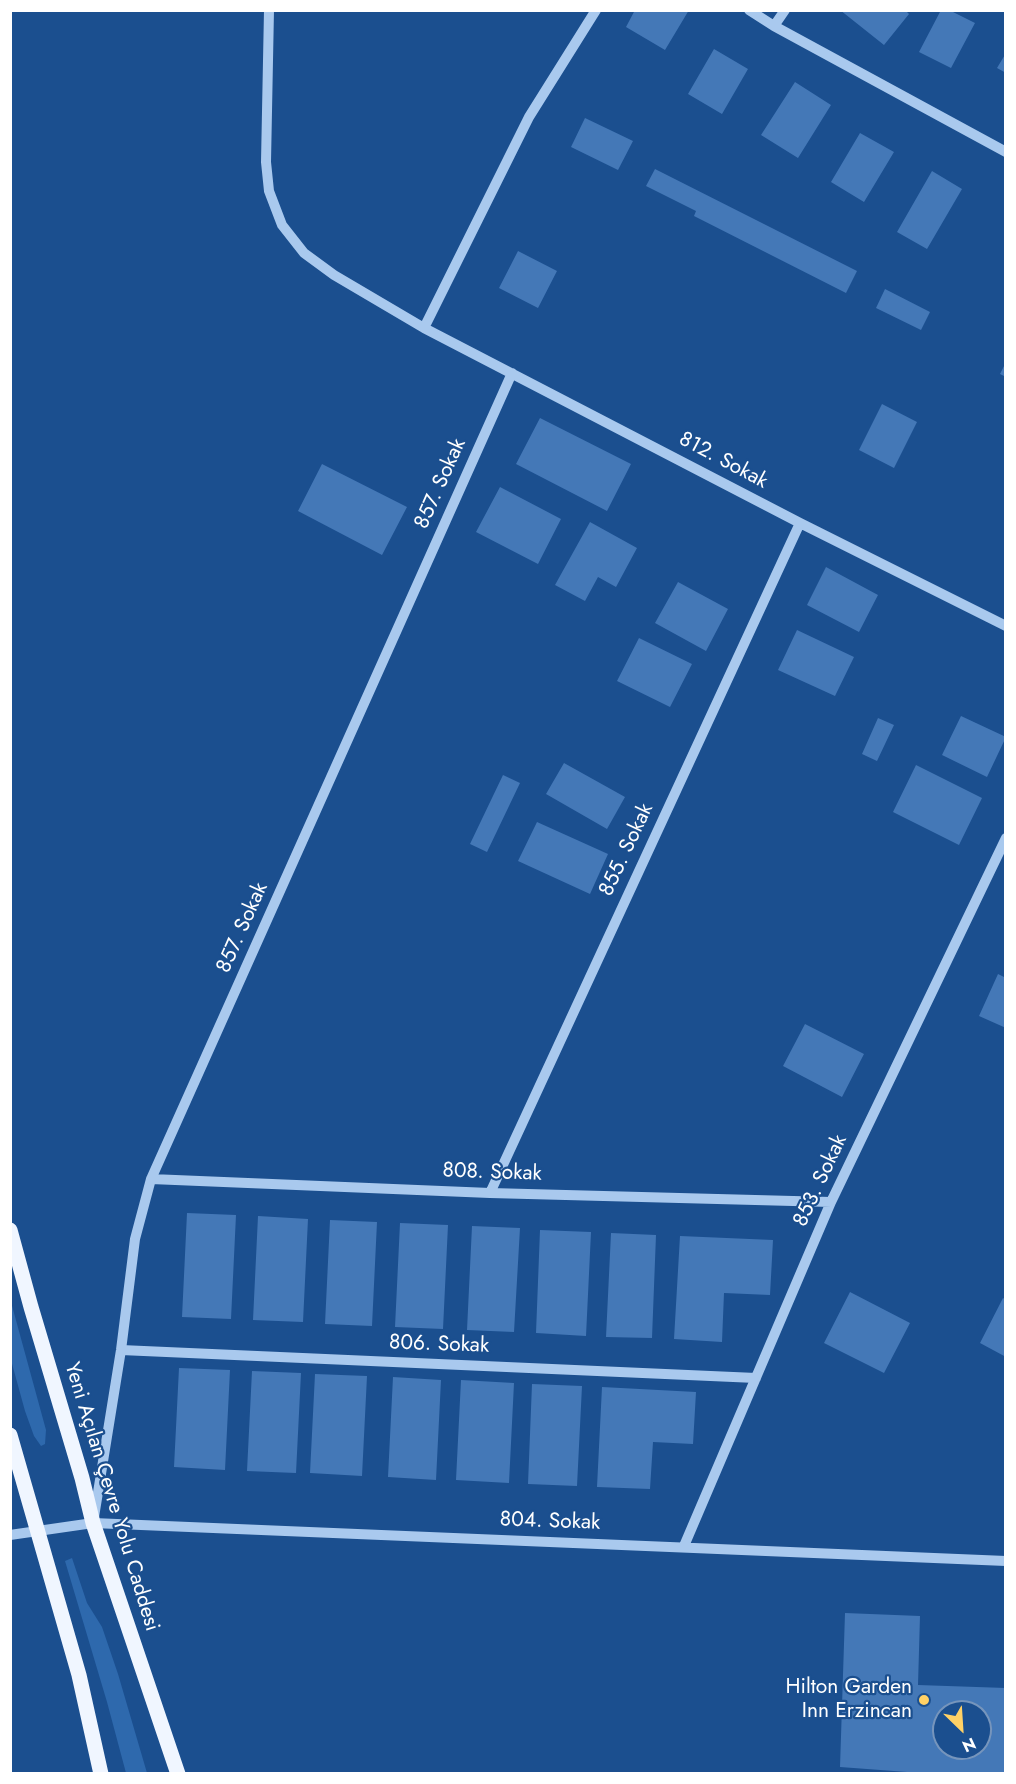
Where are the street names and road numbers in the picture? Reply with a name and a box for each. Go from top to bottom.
street label: 812. Sokak [674,427,772,495]
street label: 857. Sokak [410,435,472,533]
street label: 855. Sokak [595,800,659,900]
street label: 857. Sokak [212,879,274,977]
street label: 853. Sokak [789,1131,853,1231]
street label: 808. Sokak [442,1159,542,1187]
street label: 806. Sokak [388,1331,490,1359]
street label: Yeni Açılan Çevre Yolu Caddesi [58,1360,164,1634]
street label: 804. Sokak [499,1508,601,1536]

